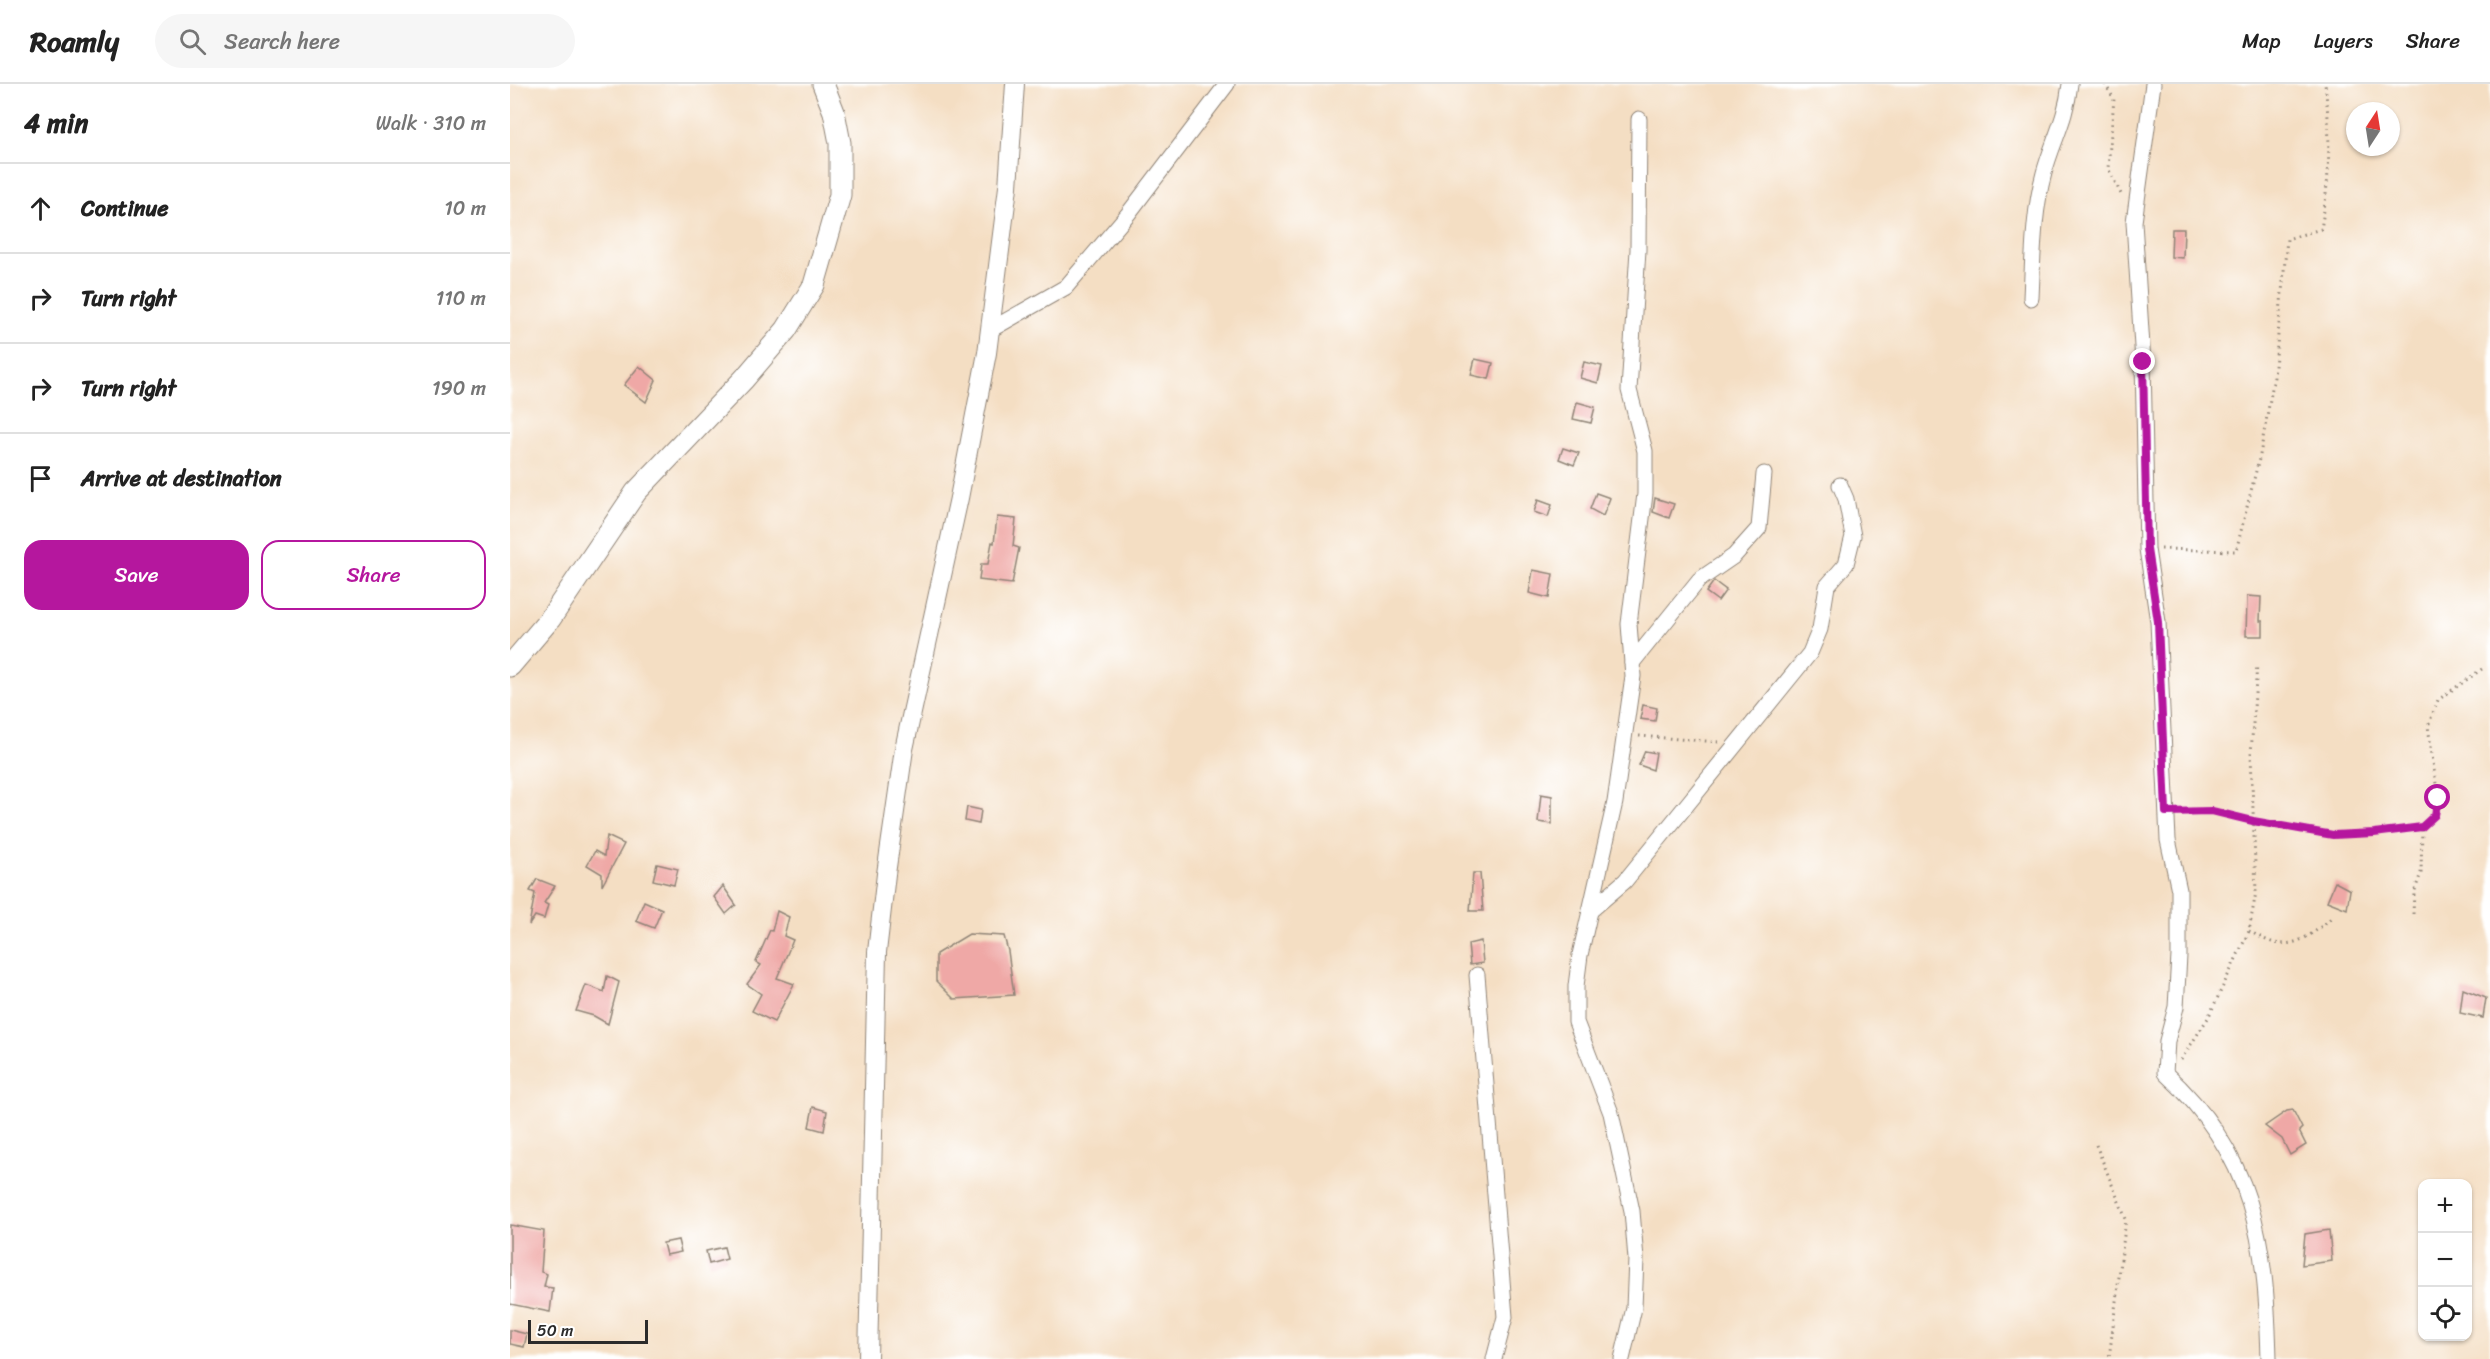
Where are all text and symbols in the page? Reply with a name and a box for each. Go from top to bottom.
search box [155,14,575,68]
text: Roamly [30,17,119,66]
text: Search here [224,22,340,61]
text: Map [2242,22,2281,60]
text: Layers [2314,22,2373,60]
text: Share [2406,22,2460,60]
icon: search [176,25,209,58]
text: 4 min [24,100,88,146]
north arrow [2346,102,2400,156]
text: Walk · 310 m [376,106,486,141]
text: Continue [81,189,169,228]
text: 10 m [444,191,486,226]
icon: ahead [24,192,57,225]
text: Turn right [81,279,176,318]
text: 110 m [436,281,486,316]
icon: right [24,282,57,315]
route end [2129,348,2155,374]
text: Turn right [81,369,176,408]
text: 190 m [432,371,486,406]
icon: right [24,372,57,405]
text: Arrive at destination [81,459,282,498]
icon: arrive [24,462,57,495]
button: Save [24,540,249,610]
button: Share [261,540,486,610]
route start [2424,784,2450,810]
map controls [2418,1179,2472,1341]
button: + [2418,1179,2472,1233]
button: − [2418,1233,2472,1287]
button: locate [2418,1287,2472,1341]
text: 50 m [537,1316,573,1345]
scale bar [528,1317,648,1344]

